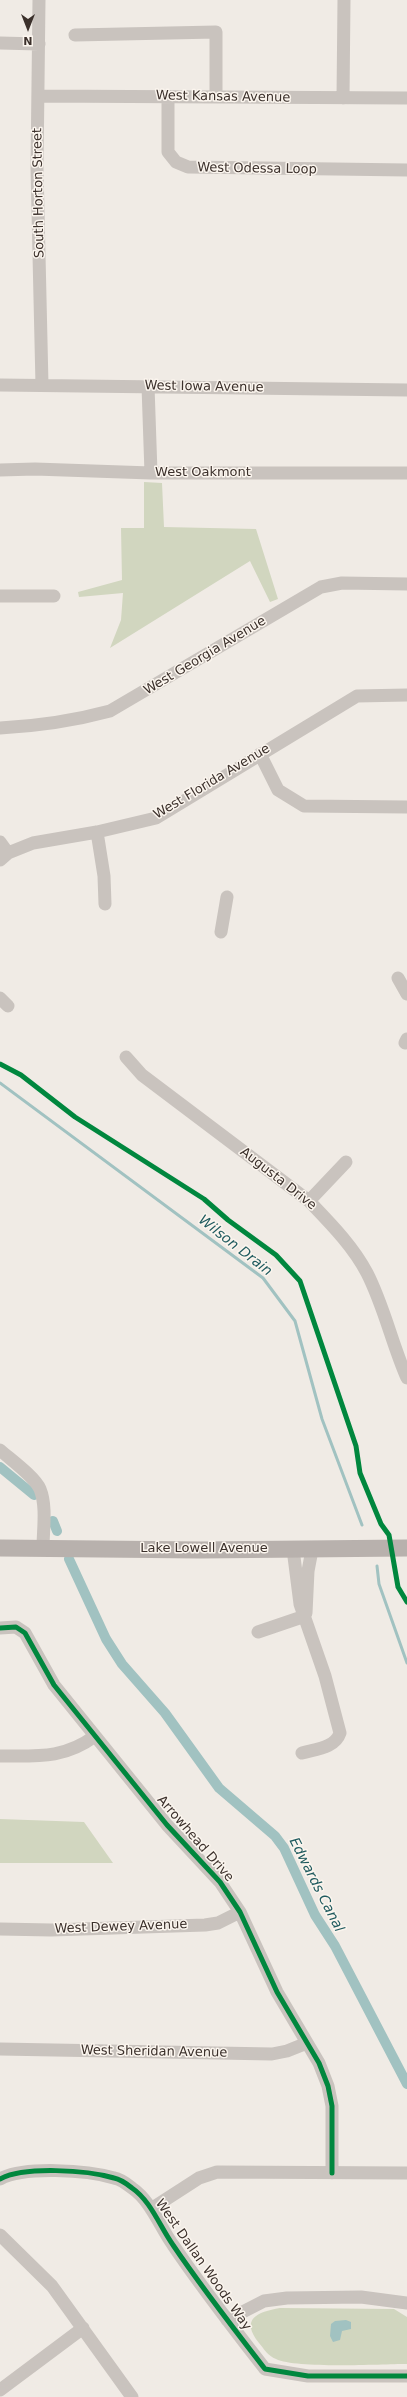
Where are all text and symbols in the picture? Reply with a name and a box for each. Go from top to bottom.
north arrow [8,8,48,48]
text: N [23,34,33,47]
street label: West Kansas Avenue [156,88,290,106]
street label: South Horton Street [30,128,48,258]
street label: West Odessa Loop [197,160,317,178]
street label: West Iowa Avenue [144,378,264,396]
street label: West Oakmont [155,465,251,481]
street label: West Georgia Avenue [141,613,269,699]
street label: West Florida Avenue [151,741,273,823]
street label: Augusta Drive [237,1144,319,1214]
water label: Wilson Drain [195,1212,275,1280]
street label: Lake Lowell Avenue [140,1541,268,1557]
street label: Arrowhead Drive [153,1793,237,1885]
water label: Edwards Canal [285,1835,347,1935]
street label: West Dewey Avenue [54,1917,188,1937]
street label: West Sheridan Avenue [81,2043,227,2061]
street label: West Dallan Woods Way [152,2196,254,2334]

